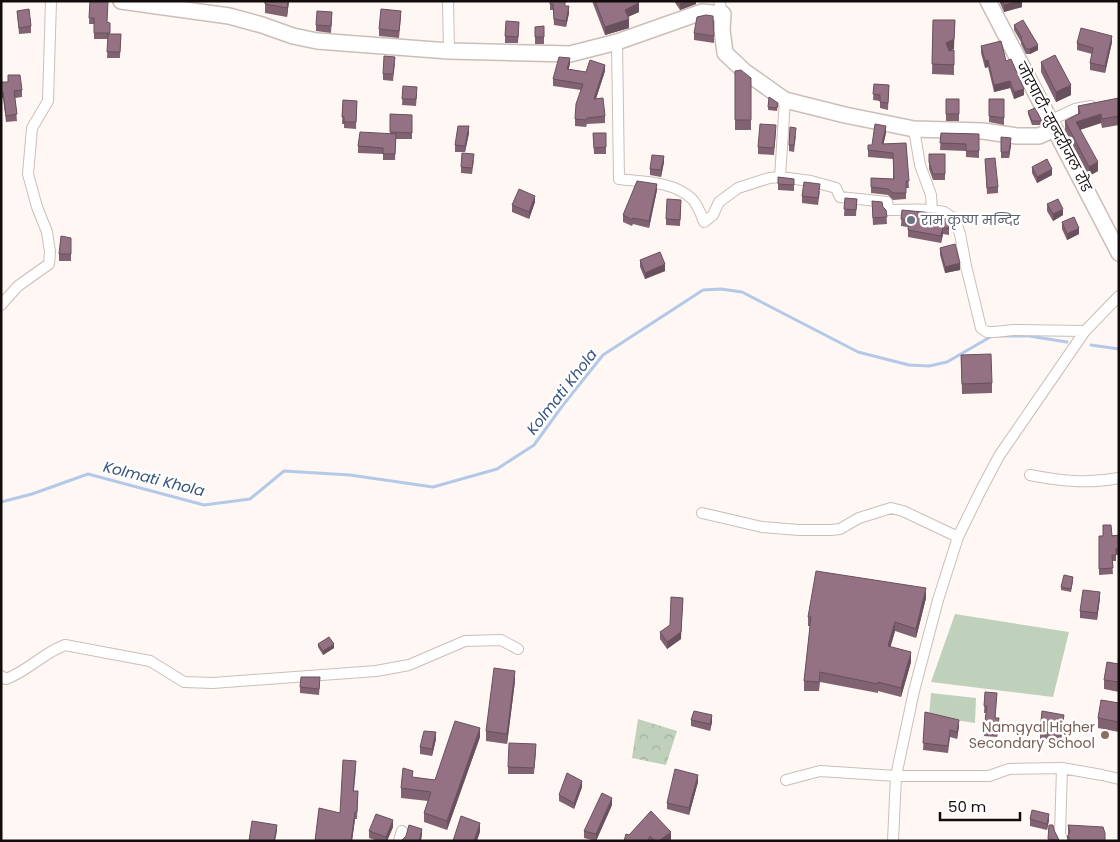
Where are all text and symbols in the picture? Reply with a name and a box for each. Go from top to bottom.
street label: जोरपाटी-सुन्दरीजल रोड [1011,58,1097,196]
place label: राम कृष्ण मन्दिर [920,210,1021,230]
marker: राम कृष्ण मन्दिर [905,214,917,226]
water label: Kolmati Khola [521,344,602,439]
water label: Kolmati Khola [101,456,207,501]
place label: Namgyal Higher Secondary School [969,717,1095,753]
marker: Namgyal Higher Secondary School [1099,729,1111,741]
scale bar [940,790,1020,822]
text: 50 m [948,796,986,817]

